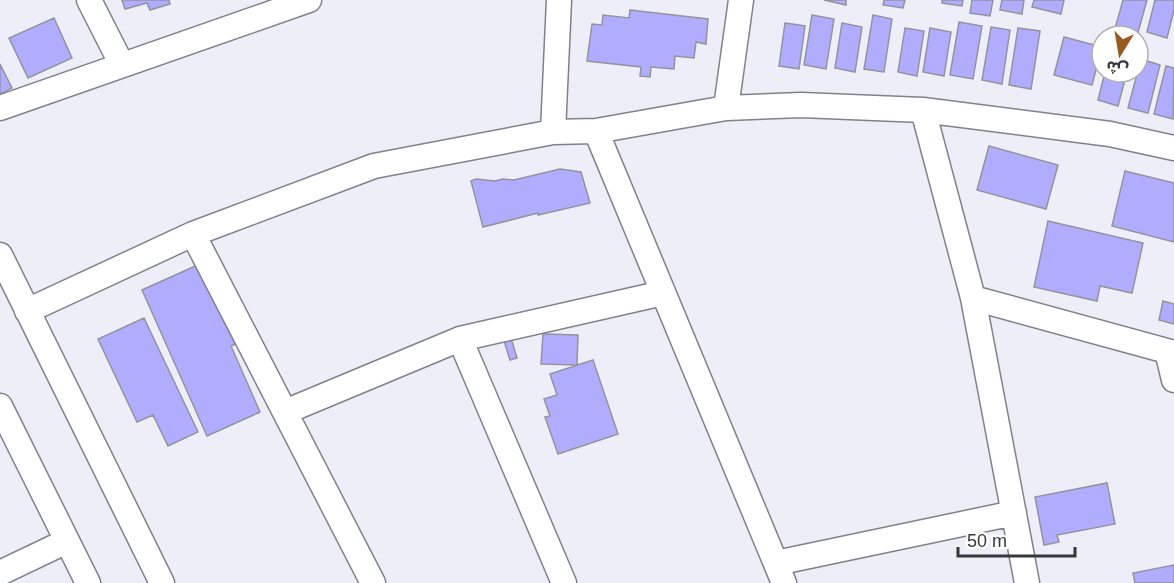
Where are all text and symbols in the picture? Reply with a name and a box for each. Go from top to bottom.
north arrow [1090,24,1150,84]
text: ش [1105,57,1130,79]
scale bar [958,520,1075,558]
text: 50 m [967,531,1007,551]

